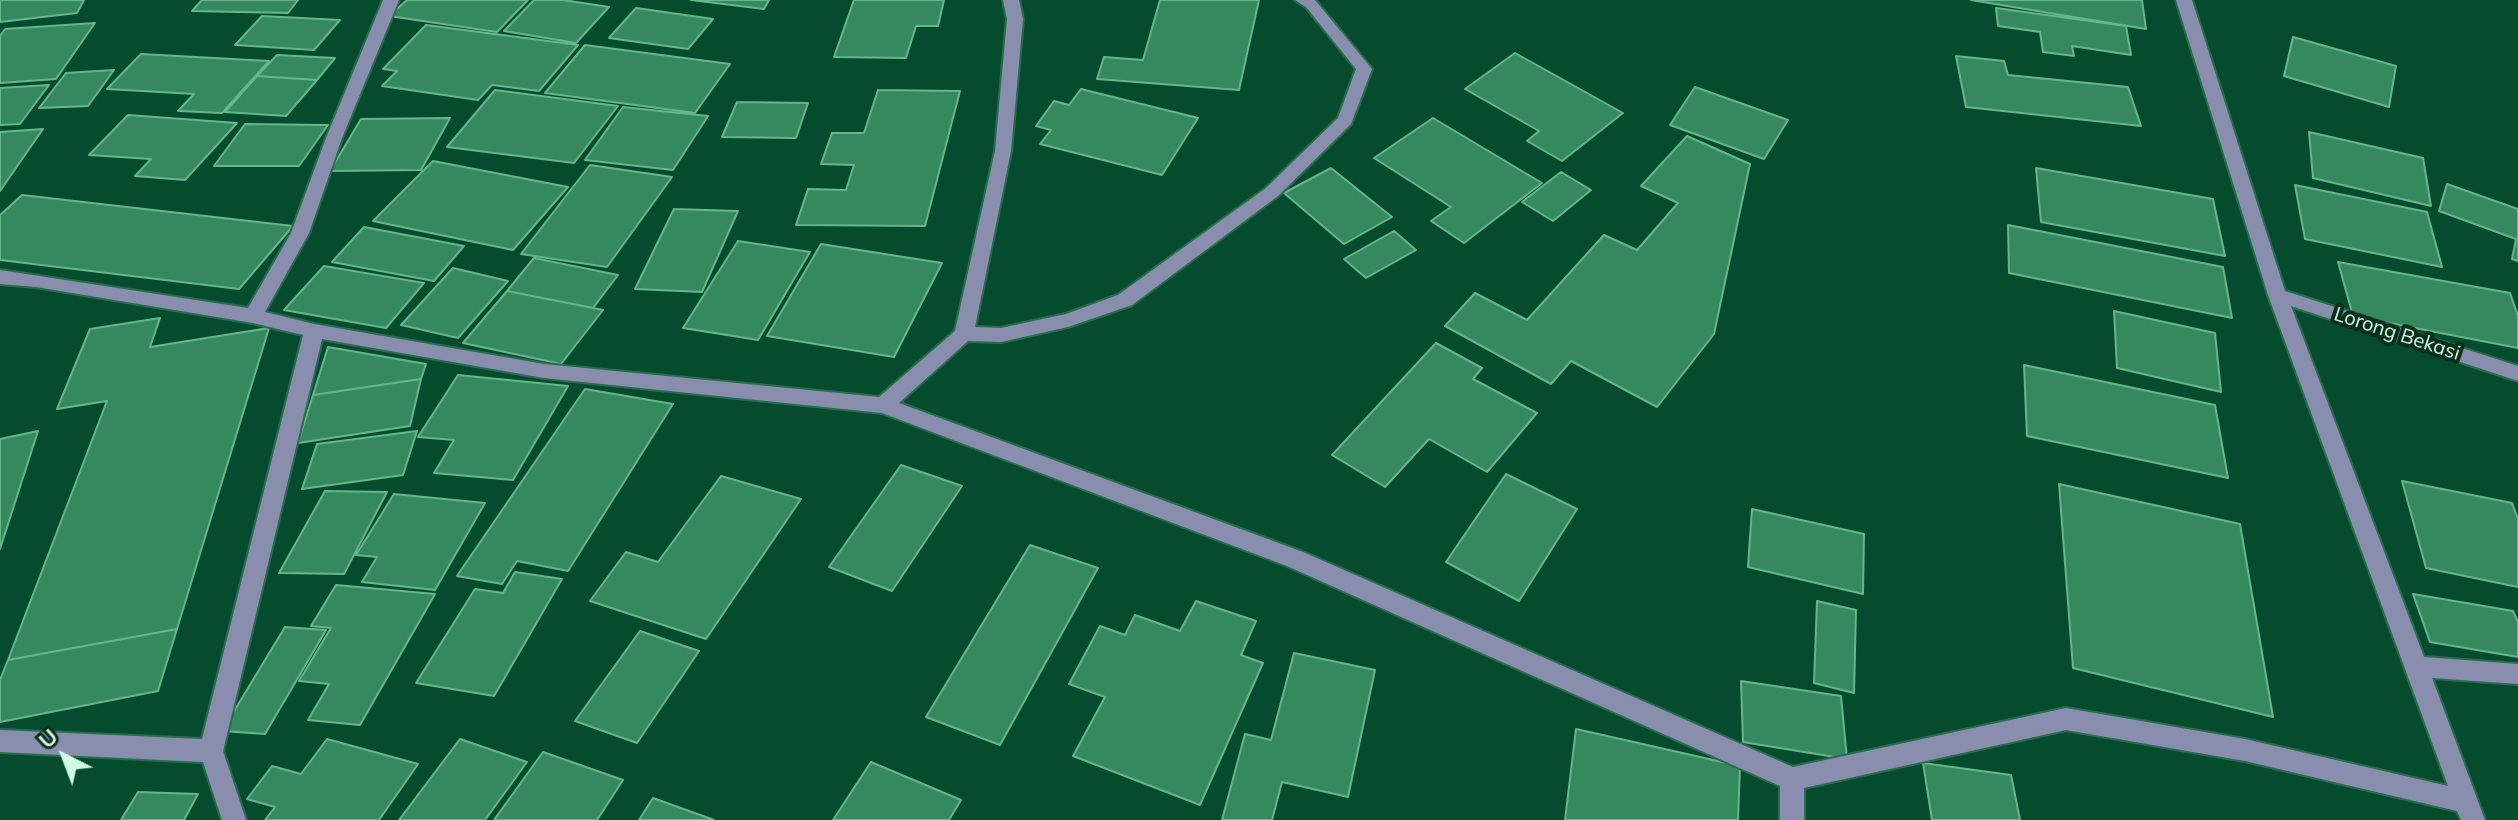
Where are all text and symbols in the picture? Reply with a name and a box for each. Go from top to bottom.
street label: Lorong Bekasi [2331,302,2463,366]
north arrow [24,716,104,796]
text: U [33,722,63,754]

